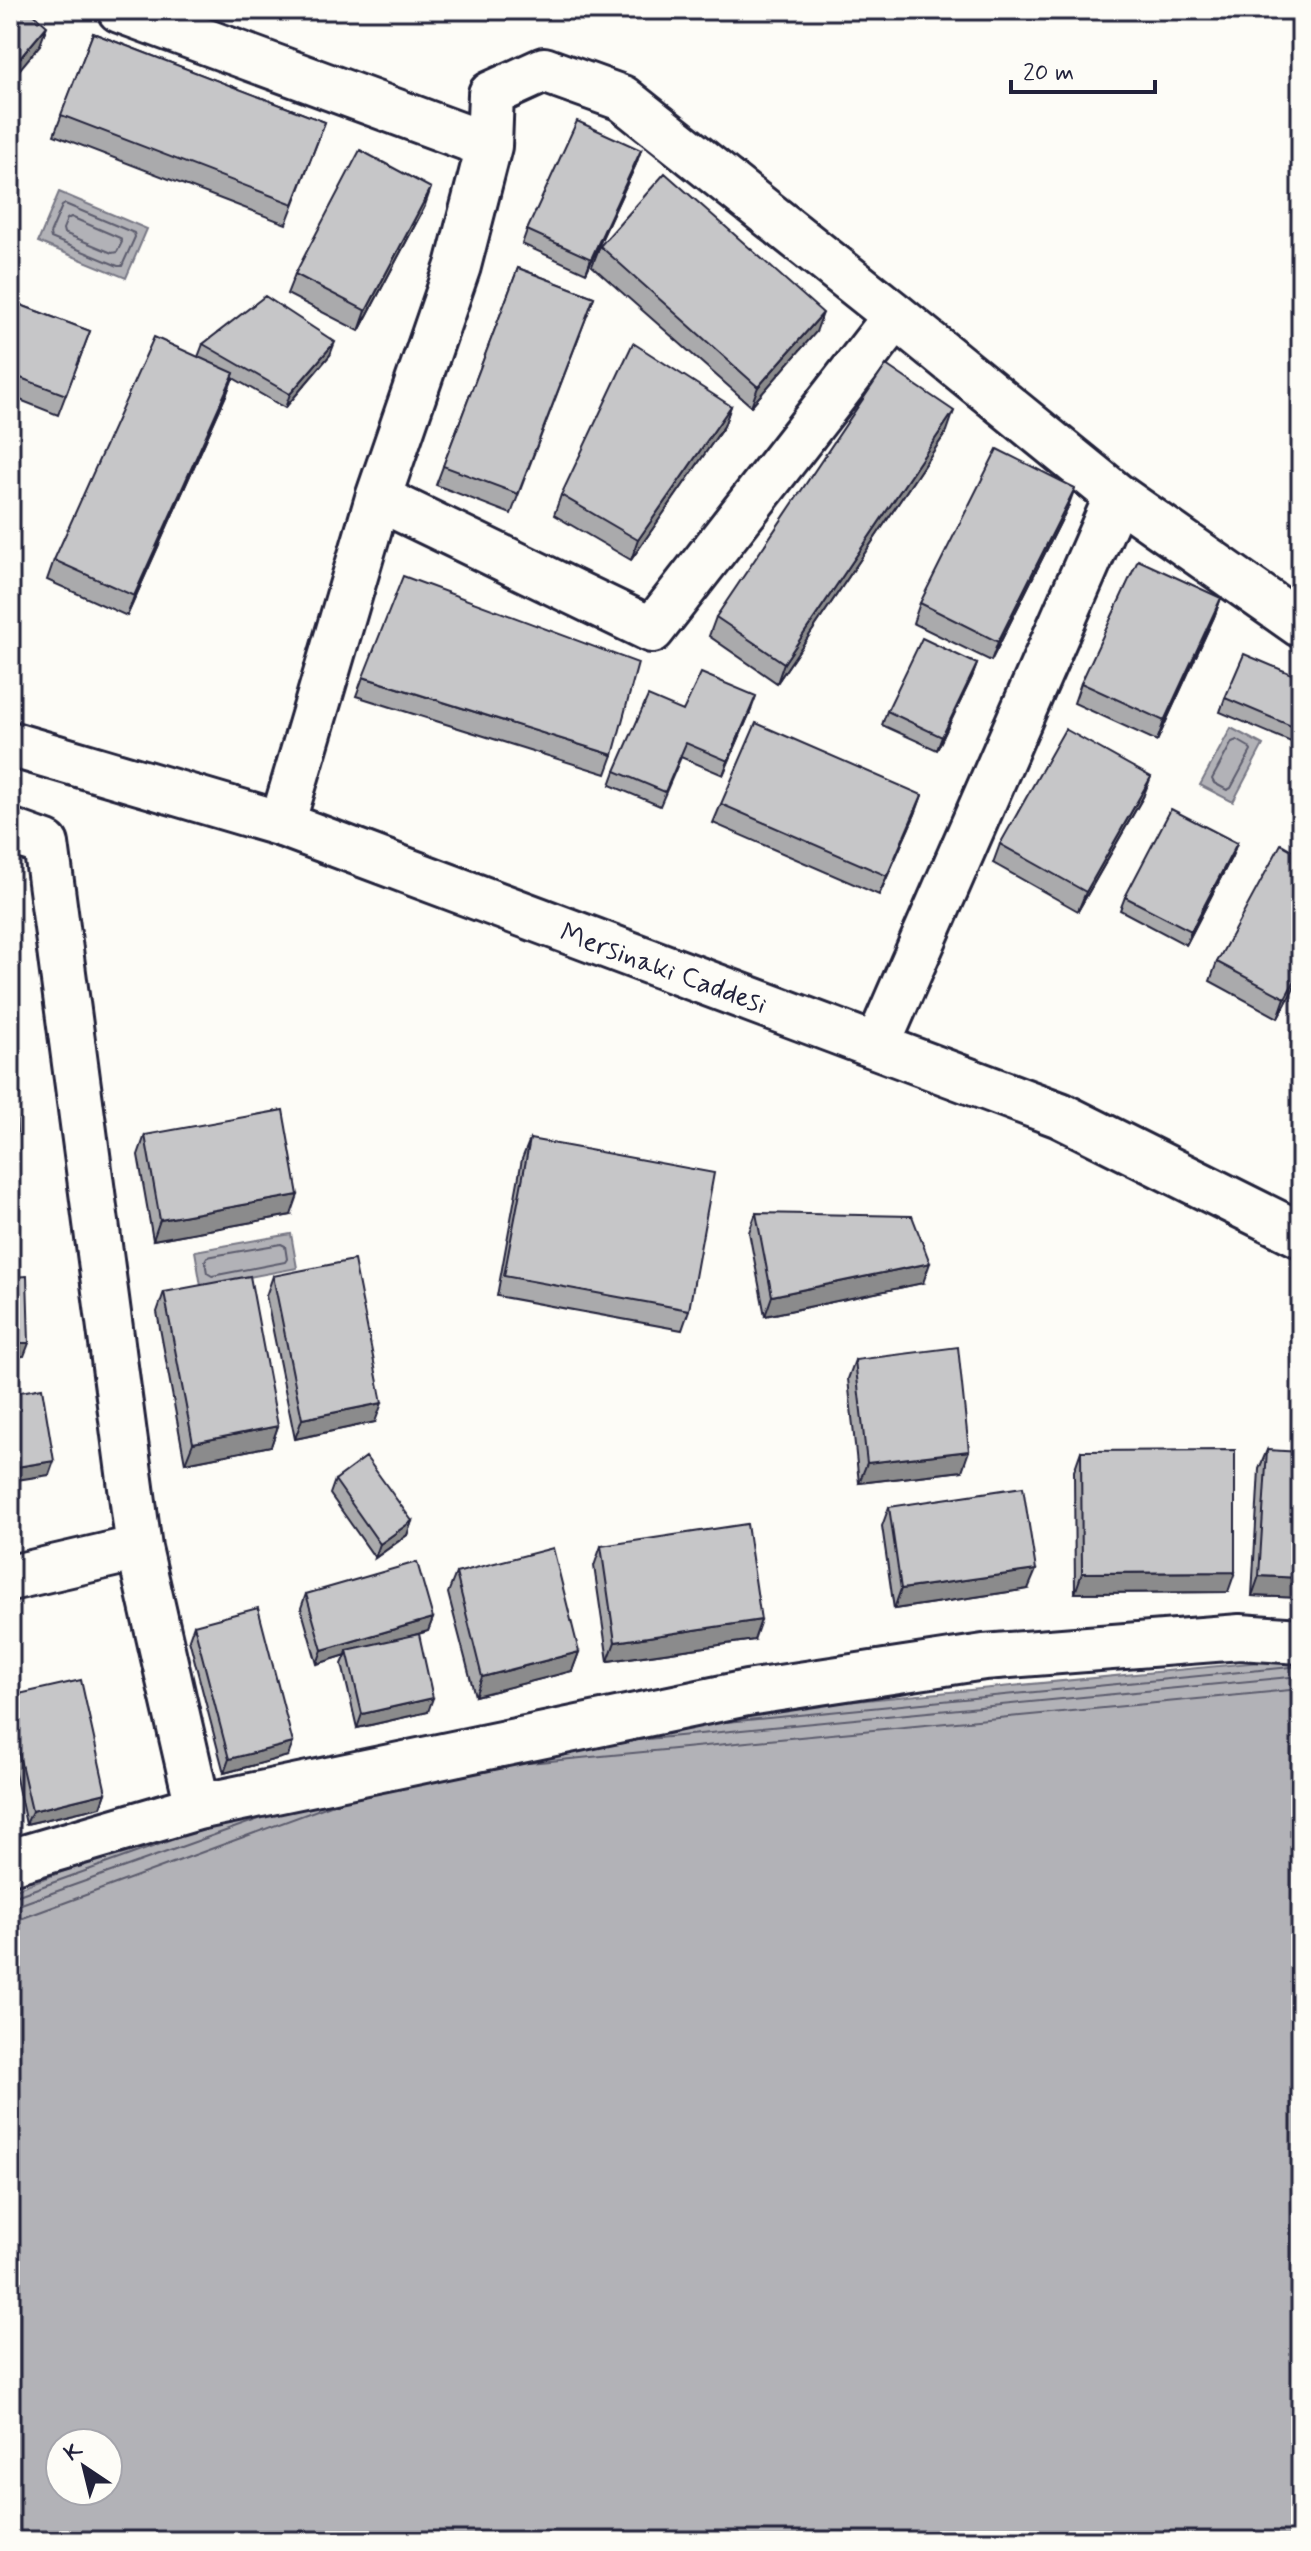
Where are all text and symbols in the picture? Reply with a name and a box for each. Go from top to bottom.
scale bar [1011,44,1155,94]
text: 20 m [1023,58,1074,89]
street label: Mersinaki Caddesi [555,915,772,1024]
north arrow [44,2427,124,2507]
text: K [59,2436,88,2468]

